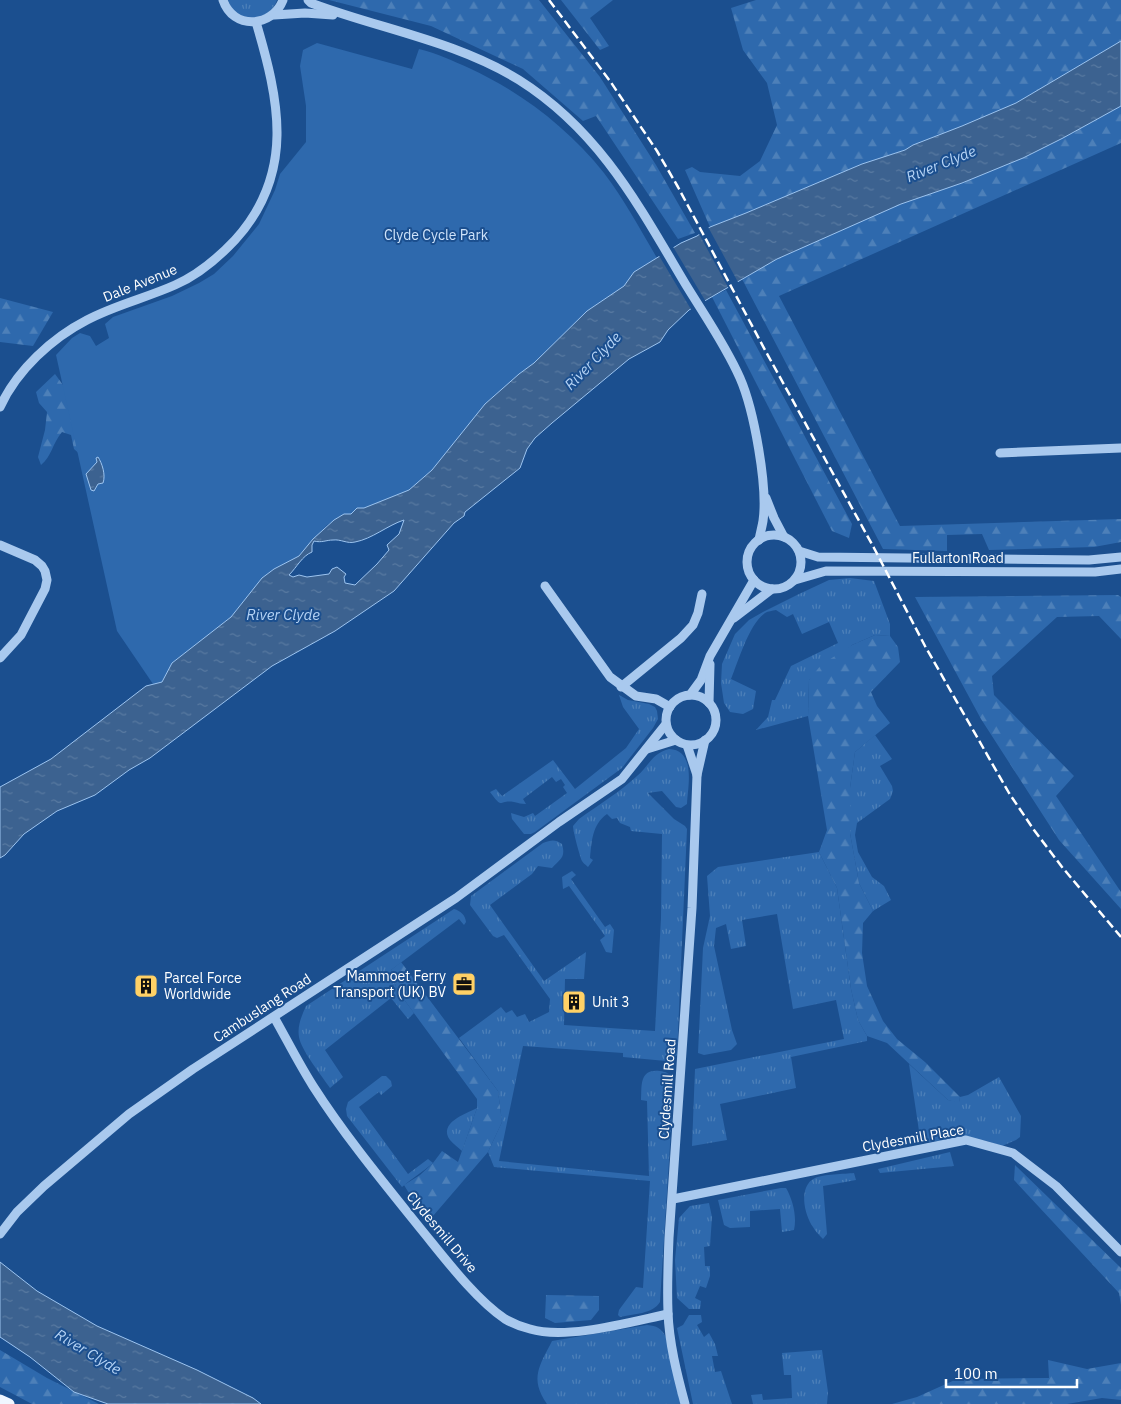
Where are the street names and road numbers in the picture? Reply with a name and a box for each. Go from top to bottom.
street label: Dale Avenue [100,260,180,306]
street label: Fullarton Road [912,549,1004,567]
street label: Cambuslang Road [210,970,314,1046]
street label: Clydesmill Road [655,1038,679,1140]
street label: Clydesmill Place [861,1120,966,1156]
street label: Clydesmill Drive [403,1188,482,1277]

